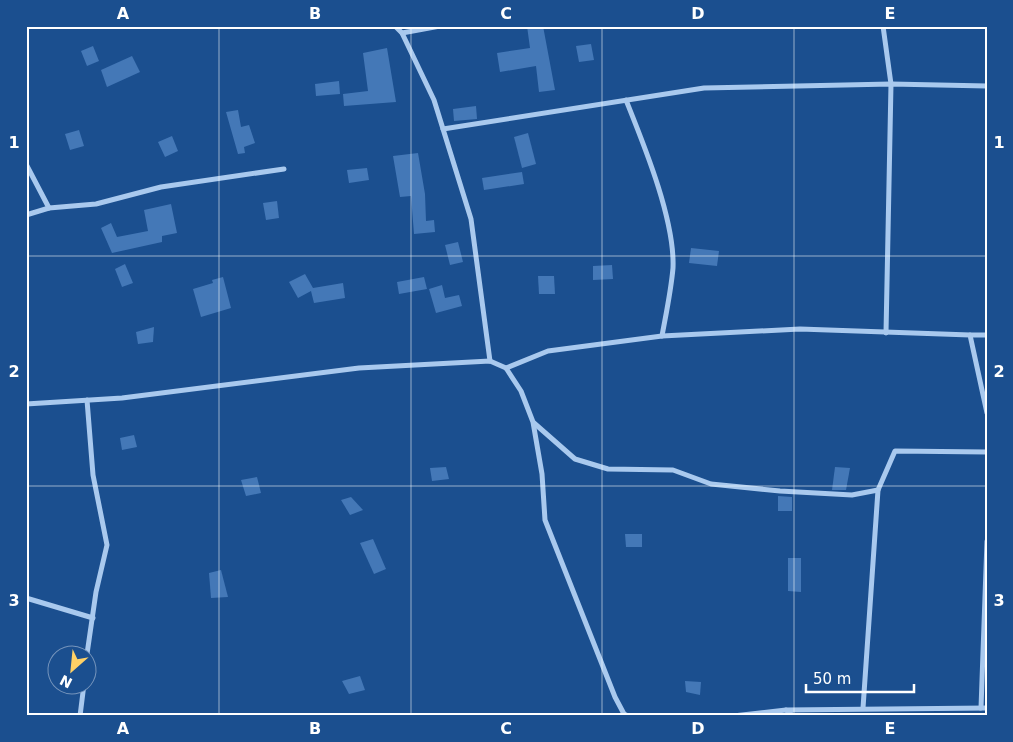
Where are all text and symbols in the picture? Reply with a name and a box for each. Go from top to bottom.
text: A [117,4,130,23]
text: B [309,4,321,23]
text: C [500,4,512,23]
text: D [691,4,705,23]
text: E [885,4,895,23]
text: 1 [8,133,20,152]
text: 1 [993,133,1005,152]
text: 2 [8,362,20,381]
text: 2 [993,362,1005,381]
text: 3 [8,591,20,610]
text: 3 [993,591,1005,610]
north arrow [48,644,98,694]
scale bar [806,662,913,694]
text: 50 m [813,670,851,688]
text: N [57,672,75,691]
text: A [117,719,130,738]
text: B [309,719,321,738]
text: C [500,719,512,738]
text: D [691,719,705,738]
text: E [885,719,895,738]

